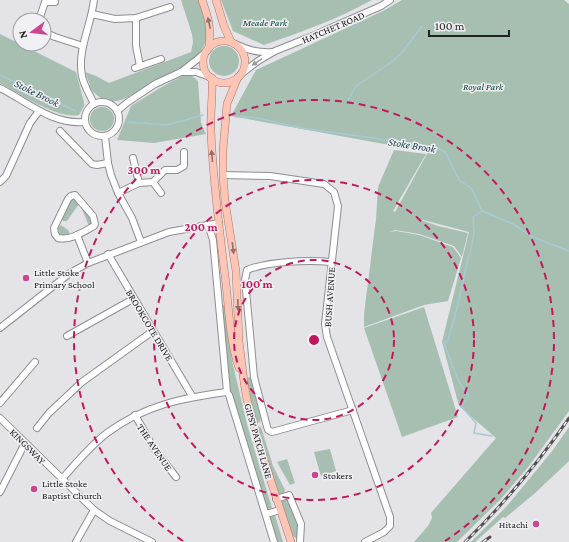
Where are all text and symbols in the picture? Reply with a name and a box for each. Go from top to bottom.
street label: HATCHET ROAD [300,9,366,46]
north arrow [12,12,52,52]
scale bar [429,12,509,38]
one-way arrow [206,17,212,30]
park label: Meade Park [242,17,288,28]
text: 100 m [435,19,465,33]
text: N [15,29,29,40]
one-way arrow [252,58,263,66]
water label: Stoke Brook [13,77,62,109]
park label: Royal Park [463,81,504,92]
water label: Stoke Brook [387,135,438,155]
one-way arrow [209,150,216,162]
text: 300 m [128,163,161,177]
text: 200 m [184,220,218,234]
one-way arrow [230,241,236,254]
street label: BUSH AVENUE [322,266,337,327]
place label: Little Stoke Primary School [34,267,95,290]
marker: Little Stoke Primary School [21,273,31,283]
text: 100 m [241,277,274,291]
street label: BROOKCOTE DRIVE [124,287,176,364]
one-way arrow [235,299,241,312]
centre of rings [307,333,321,347]
street label: GIPSY PATCH LANE [242,402,275,481]
street label: THE AVENUE [135,422,175,473]
street label: KINGSWAY [8,426,48,467]
marker: Stokers [310,470,320,480]
place label: Stokers [323,470,352,481]
place label: Little Stoke Baptist Church [42,478,102,501]
marker: Little Stoke Baptist Church [29,484,39,494]
place label: Hitachi [499,519,528,530]
marker: Hitachi [531,519,541,529]

